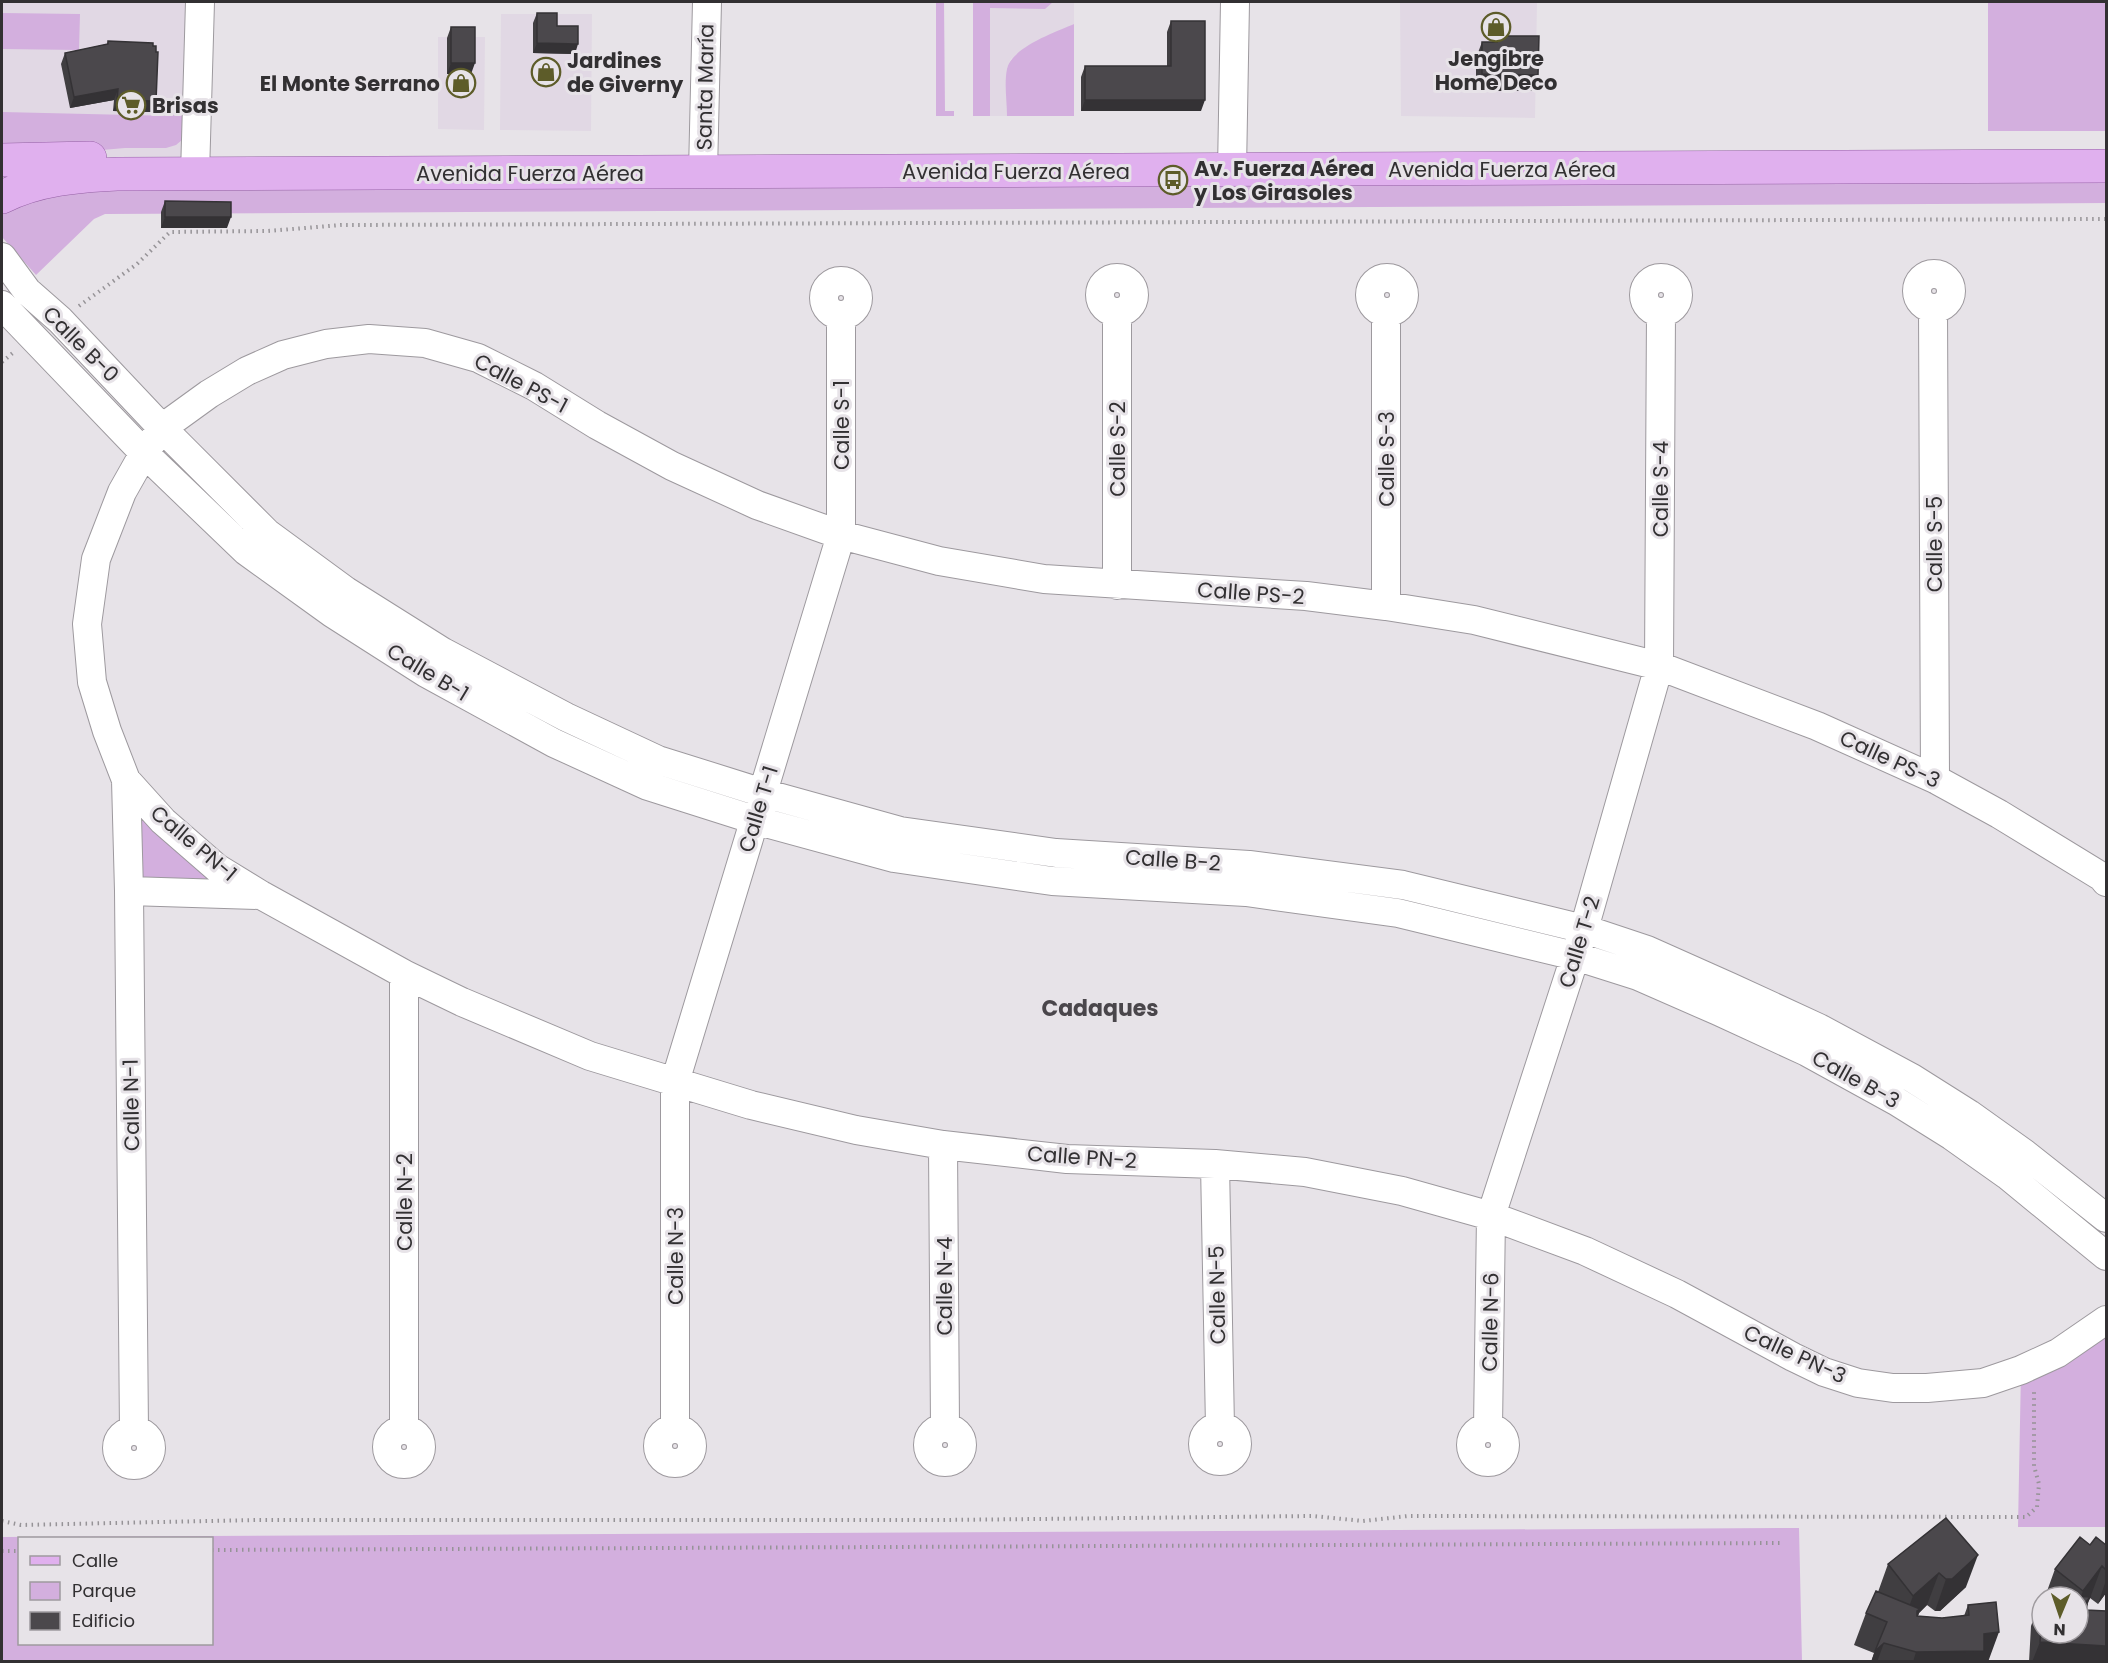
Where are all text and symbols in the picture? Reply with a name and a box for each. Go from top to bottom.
shop icon: Jengibre Home Deco [1480,11,1512,43]
street label: Santa María [689,23,721,151]
place label: Jengibre Home Deco [1435,44,1557,97]
place label: Jardines de Giverny [567,46,684,99]
shop icon: Jardines de Giverny [530,56,562,88]
shop icon: El Monte Serrano [445,67,477,99]
place label: El Monte Serrano [260,69,440,98]
supermarket icon: Brisas [115,89,147,121]
place label: Brisas [152,91,219,120]
place label: Av. Fuerza Aérea y Los Girasoles [1193,154,1374,207]
street label: Avenida Fuerza Aérea [1388,155,1616,184]
street label: Avenida Fuerza Aérea [902,157,1130,186]
street label: Avenida Fuerza Aérea [416,159,644,188]
bus stop icon: Av. Fuerza Aérea y Los Girasoles [1157,164,1189,196]
street label: Calle B-0 [36,299,126,389]
street label: Calle PS-1 [469,346,573,420]
street label: Calle S-1 [827,380,856,470]
street label: Calle S-2 [1103,401,1132,497]
street label: Calle S-3 [1372,411,1401,507]
street label: Calle S-4 [1646,441,1675,537]
street label: Calle S-5 [1920,496,1949,592]
street label: Calle PS-2 [1196,575,1306,611]
street label: Calle B-1 [382,636,474,708]
street label: Calle PS-3 [1835,723,1945,795]
street label: Calle T-1 [731,762,785,856]
street label: Calle PN-1 [145,798,243,888]
street label: Calle B-2 [1124,842,1222,878]
street label: Calle T-2 [1551,893,1607,991]
district label: Cadaques [1041,993,1159,1024]
street label: Calle B-3 [1807,1043,1905,1115]
street label: Calle N-1 [116,1059,146,1151]
street label: Calle PN-2 [1026,1139,1138,1175]
street label: Calle N-2 [390,1153,419,1251]
street label: Calle N-3 [661,1207,690,1305]
street label: Calle N-4 [930,1237,959,1335]
street label: Calle N-5 [1202,1245,1232,1345]
street label: Calle N-6 [1475,1272,1505,1372]
street label: Calle PN-3 [1739,1318,1851,1390]
legend [18,1537,213,1645]
text: Calle [72,1548,118,1573]
text: Parque [72,1578,136,1603]
north arrow [2030,1585,2090,1645]
text: Edificio [72,1608,135,1633]
text: N [2053,1618,2066,1641]

